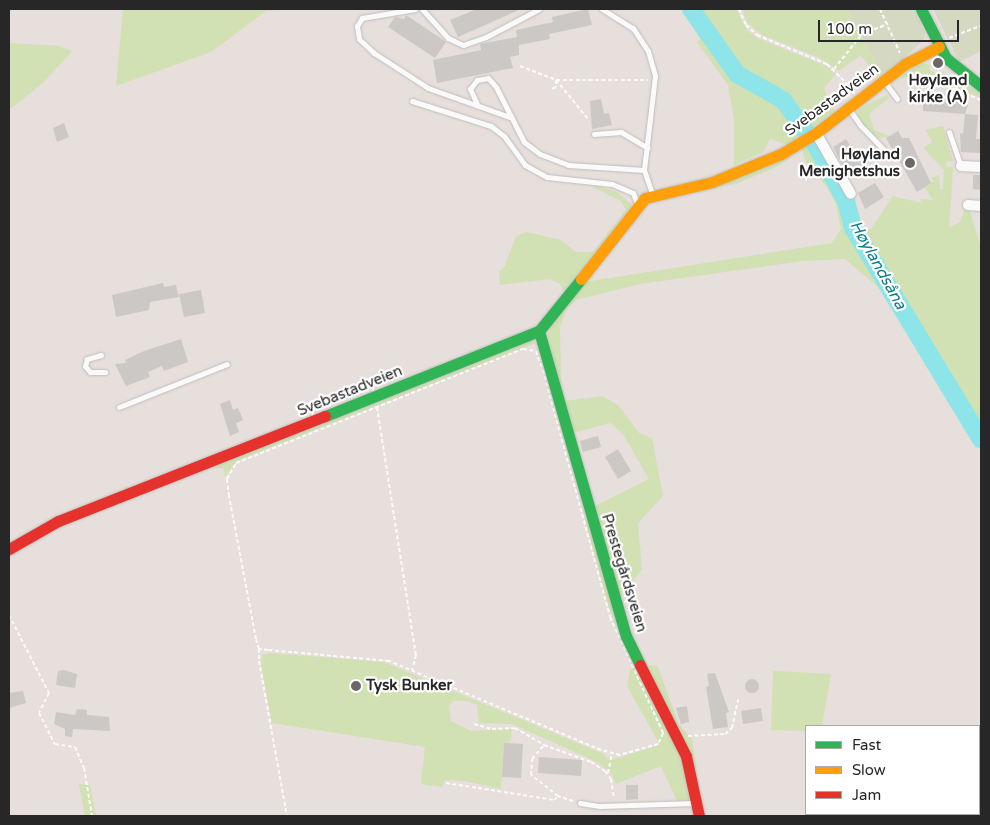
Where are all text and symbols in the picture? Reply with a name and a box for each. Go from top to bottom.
scale bar [820,10,961,42]
text: 100 m [826,20,872,38]
marker: Høyland kirke (A) [932,57,944,69]
street label: Svebastadveien [782,60,882,140]
place label: Høyland kirke (A) [909,71,967,106]
place label: Høyland Menighetshus [799,145,900,180]
marker: Høyland Menighetshus [904,157,916,169]
water label: Høylandsåna [846,217,910,313]
street label: Svebastadveien [295,362,405,420]
street label: Prestegårdsveien [597,512,651,634]
place label: Tysk Bunker [366,677,452,695]
marker: Tysk Bunker [350,680,362,692]
legend [805,725,980,815]
text: Fast [852,736,881,754]
text: Slow [852,761,886,779]
text: Jam [852,786,881,804]

